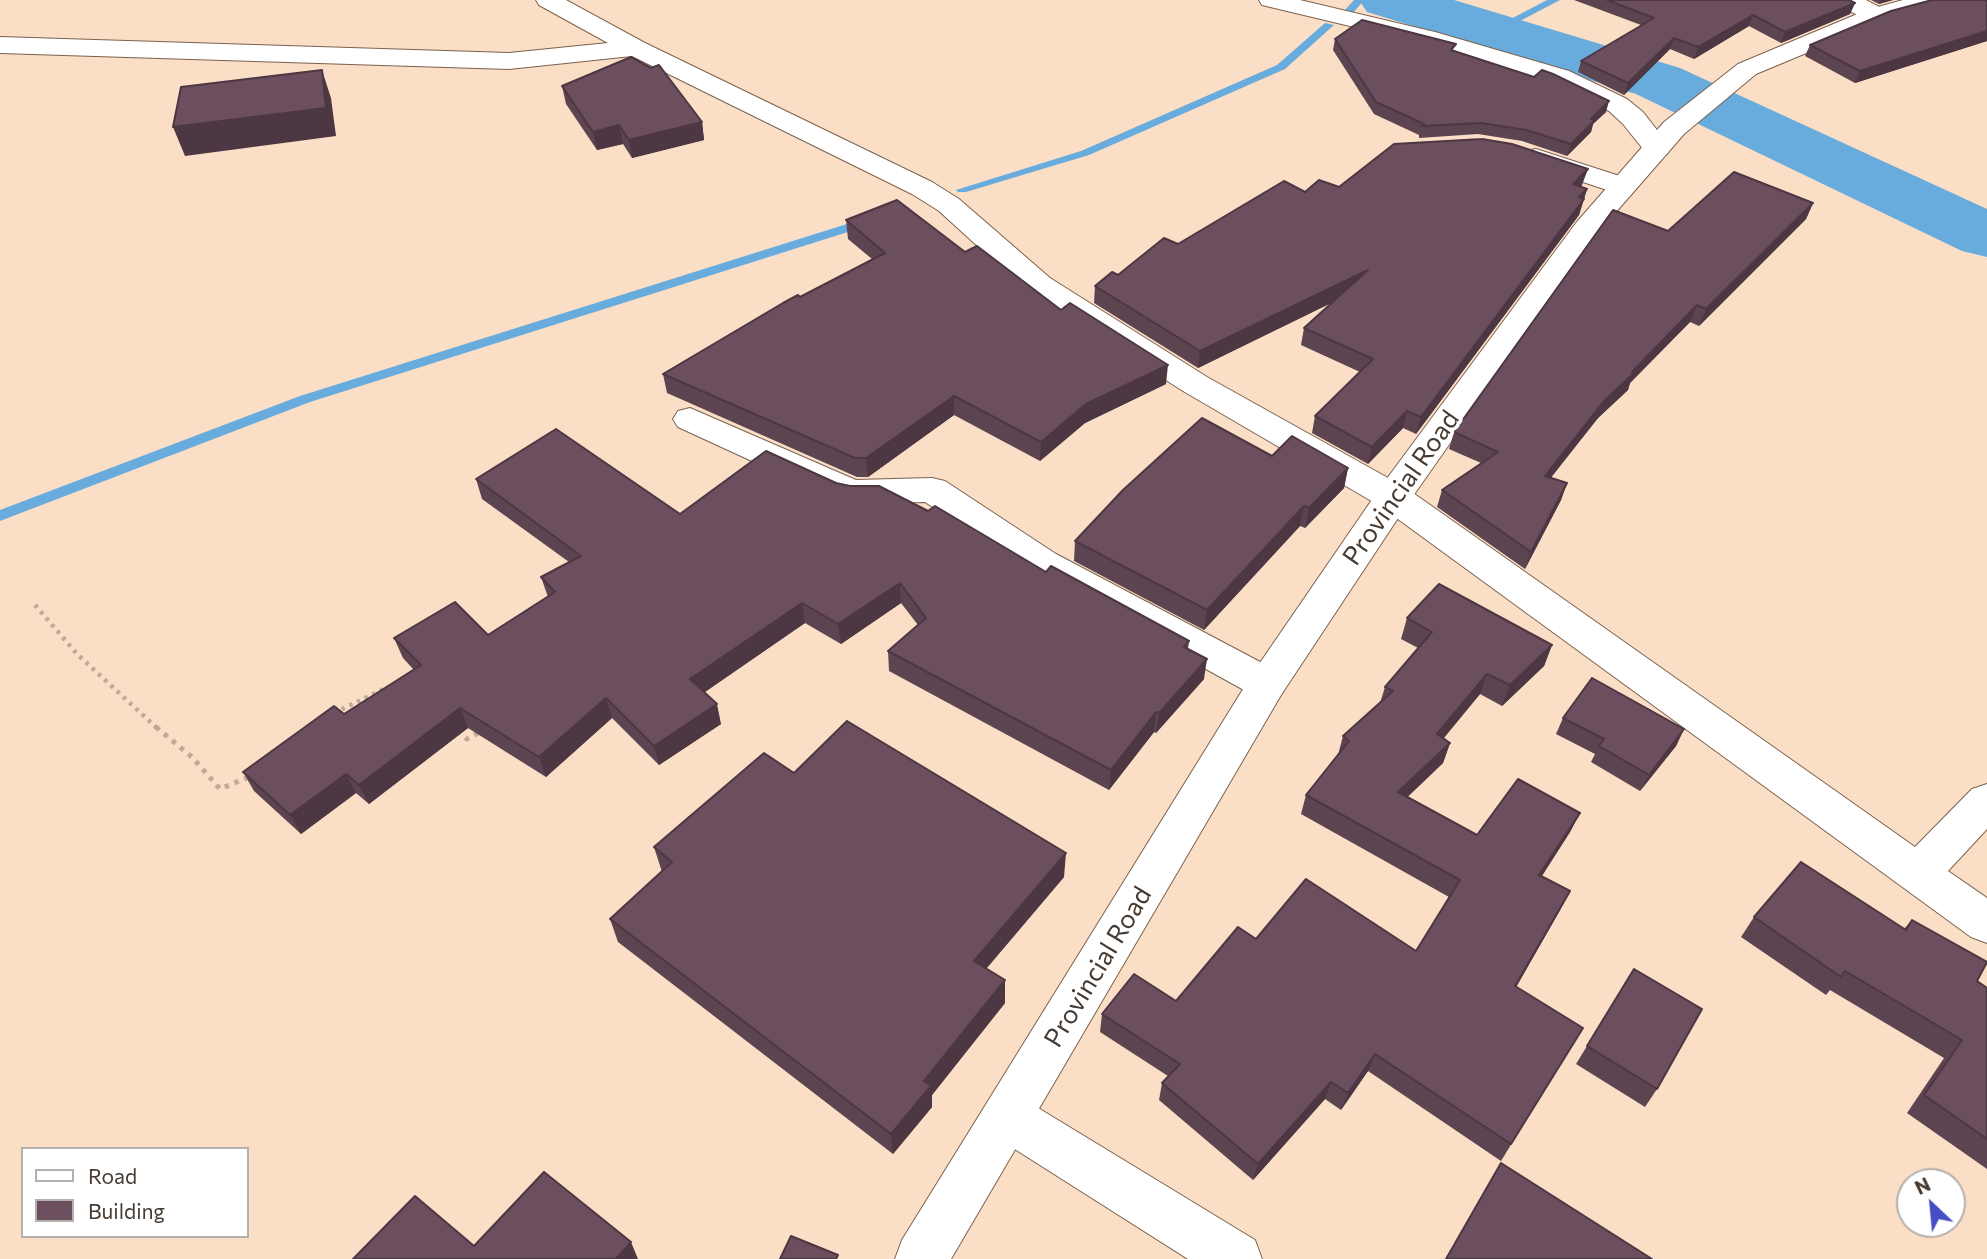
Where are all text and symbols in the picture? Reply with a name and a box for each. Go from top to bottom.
street label: Provincial Road [1336,405,1466,571]
street label: Provincial Road [1038,881,1158,1053]
legend [21,1147,248,1238]
text: Road [88,1163,137,1188]
north arrow [1896,1168,1966,1238]
text: N [1911,1172,1934,1199]
text: Building [88,1198,165,1223]

